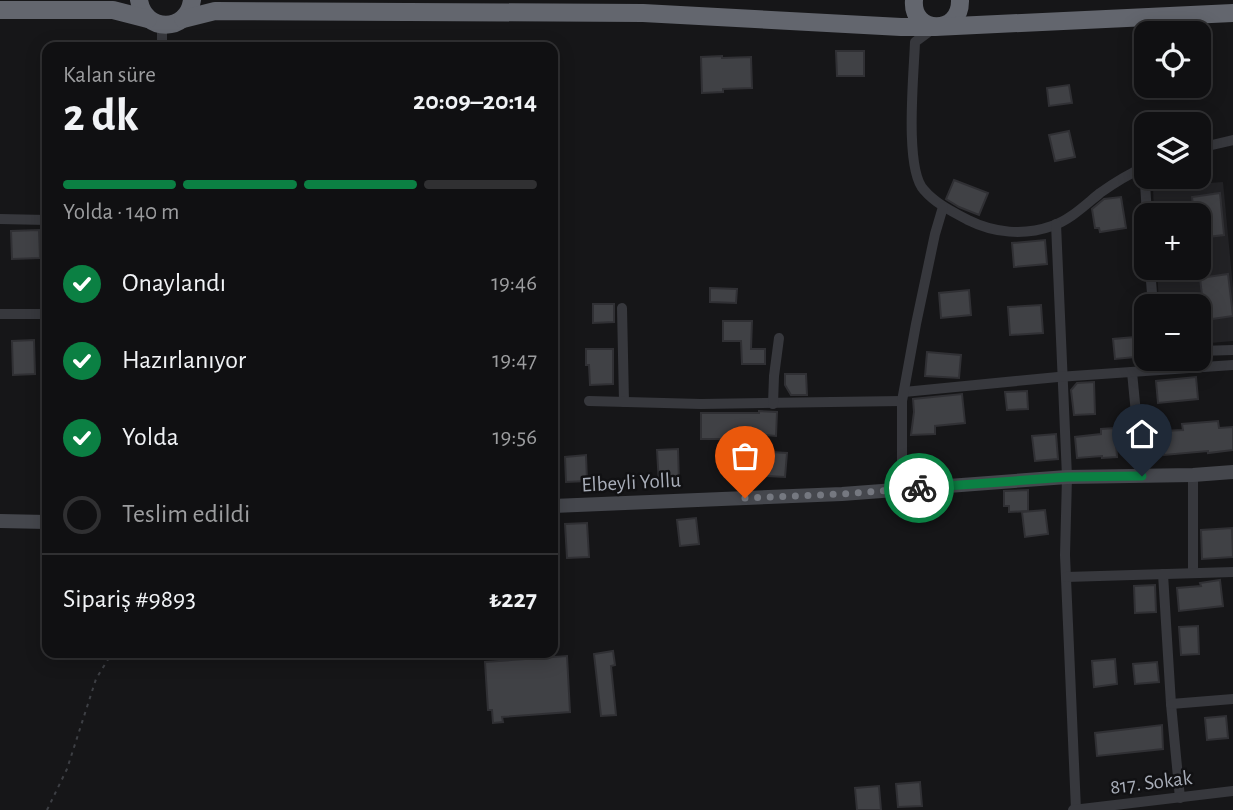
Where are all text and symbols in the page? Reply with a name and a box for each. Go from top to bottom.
map controls [1134,21,1211,371]
button: locate [1134,21,1211,98]
text: Kalan süre [63,64,156,87]
text: 20:09–20:14 [413,88,537,114]
text: 2 dk [63,93,139,139]
button: layers [1134,112,1211,189]
text: Yolda · 140 m [63,201,179,224]
button: + [1134,203,1211,280]
icon: check [63,265,101,303]
text: Onaylandı [122,270,226,296]
text: 19:46 [491,272,537,295]
button: − [1134,294,1211,371]
icon: check [63,342,101,380]
text: Hazırlanıyor [122,347,246,373]
text: 19:47 [492,349,537,372]
pin [1112,404,1172,476]
icon: home [1123,415,1161,453]
icon: check [63,419,101,457]
text: Yolda [122,424,179,450]
text: 19:56 [493,426,537,449]
pin [715,426,775,498]
icon: bag [726,437,764,475]
courier [884,453,954,523]
street label: Elbeyli Yollu [581,469,682,496]
icon: bike [900,469,938,507]
text: Teslim edildi [122,501,250,527]
text: Sipariş #9893 [63,586,196,612]
text: ₺227 [489,586,537,612]
street label: 817. Sokak [1109,767,1194,798]

